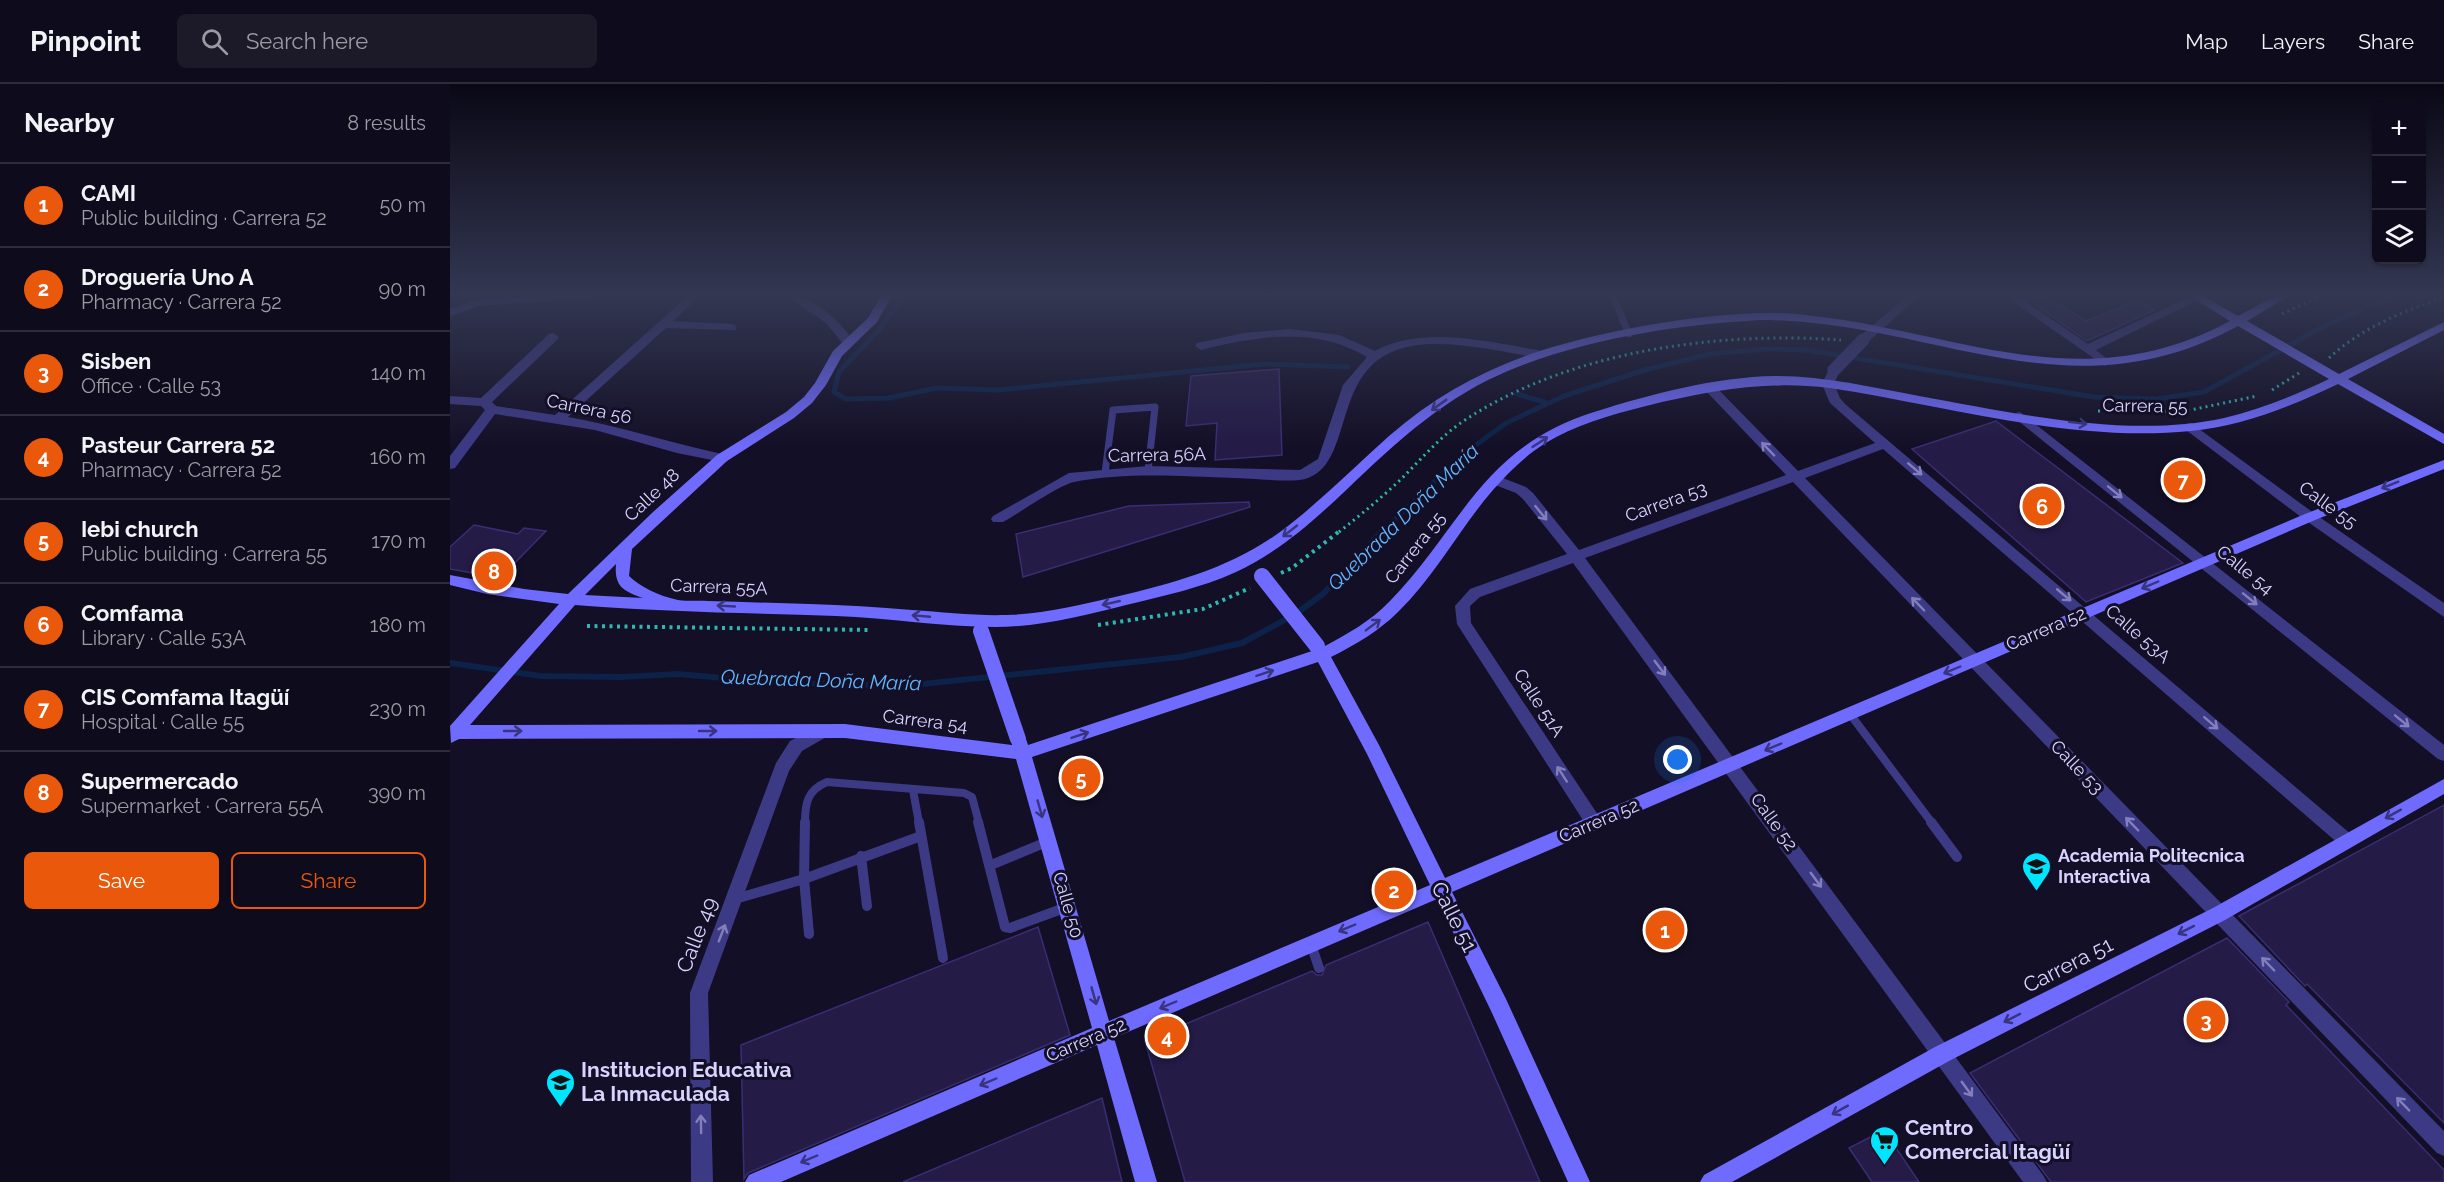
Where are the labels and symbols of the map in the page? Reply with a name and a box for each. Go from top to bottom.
street label: Carrera 56 [545,389,634,428]
street label: Carrera 55 [2102,394,2188,417]
one-way arrow [1431,399,1447,411]
one-way arrow [2068,418,2088,429]
one-way arrow [1531,435,1548,448]
water label: Quebrada Doña María [1322,439,1484,595]
one-way arrow [1761,441,1775,456]
street label: Carrera 56A [1108,443,1206,466]
pin: 7 [2164,458,2202,502]
one-way arrow [1907,462,1922,476]
street label: Calle 48 [620,464,684,525]
street label: Calle 55 [2295,476,2362,533]
street label: Carrera 53 [1622,477,1709,526]
one-way arrow [2381,480,2399,491]
pin: 6 [2022,484,2062,528]
one-way arrow [2107,485,2123,498]
one-way arrow [1535,505,1548,521]
street label: Carrera 55 [1380,507,1449,588]
one-way arrow [1283,524,1299,537]
street label: Calle 54 [2213,540,2278,599]
pin: 8 [474,548,513,594]
street label: Carrera 55A [670,574,768,599]
one-way arrow [2142,580,2160,591]
one-way arrow [2056,588,2071,602]
one-way arrow [2242,592,2257,606]
one-way arrow [1911,596,1926,611]
one-way arrow [1102,597,1121,609]
street label: Calle 53A [2102,600,2175,667]
one-way arrow [717,601,737,612]
street label: Carrera 52 [2003,602,2089,655]
one-way arrow [911,610,931,621]
one-way arrow [1365,619,1381,632]
one-way arrow [1653,660,1666,676]
water label: Quebrada Doña María [720,665,922,695]
street label: Calle 51A [1510,665,1569,741]
one-way arrow [1943,665,1961,676]
one-way arrow [1255,667,1274,678]
street label: Carrera 54 [881,705,969,736]
one-way arrow [2394,714,2410,727]
one-way arrow [2203,716,2218,730]
one-way arrow [503,725,523,737]
one-way arrow [698,725,718,737]
one-way arrow [1070,728,1089,739]
street label: Calle 53 [2047,735,2108,798]
one-way arrow [1764,742,1782,754]
your location [1663,745,1692,774]
pin: 5 [1062,756,1100,800]
one-way arrow [1556,767,1568,783]
street label: Calle 52 [1746,789,1802,855]
street label: Carrera 52 [1556,794,1642,847]
one-way arrow [1035,799,1047,818]
one-way arrow [2385,808,2402,820]
one-way arrow [2125,817,2139,832]
place label: Academia Politecnica Interactiva [2058,845,2245,887]
school or university icon: Academia Politecnica Interactiva [2021,850,2053,892]
pin: 2 [1374,868,1414,912]
street label: Calle 50 [1049,869,1088,940]
one-way arrow [1809,872,1822,888]
street label: Calle 51 [1426,878,1483,956]
street label: Calle 49 [671,894,722,976]
pin: 1 [1646,908,1684,952]
one-way arrow [717,924,728,942]
one-way arrow [1338,924,1356,935]
one-way arrow [2178,925,2196,937]
street label: Carrera 51 [2019,931,2117,998]
one-way arrow [2260,957,2275,972]
one-way arrow [1089,986,1101,1005]
pin: 3 [2186,998,2226,1042]
one-way arrow [1159,1000,1177,1011]
street label: Carrera 52 [1043,1013,1129,1066]
one-way arrow [2004,1013,2022,1025]
pin: 4 [1148,1014,1186,1058]
place label: Institucion Educativa La Inmaculada [581,1057,792,1106]
school or university icon: Institucion Educativa La Inmaculada [544,1066,576,1108]
one-way arrow [980,1076,998,1088]
one-way arrow [1961,1080,1974,1096]
one-way arrow [2396,1097,2411,1112]
one-way arrow [1832,1105,1850,1116]
one-way arrow [695,1114,707,1134]
place label: Centro Comercial Itagüí [1905,1115,2071,1164]
supermarket icon: Centro Comercial Itagüí [1868,1124,1900,1166]
one-way arrow [801,1154,819,1165]

